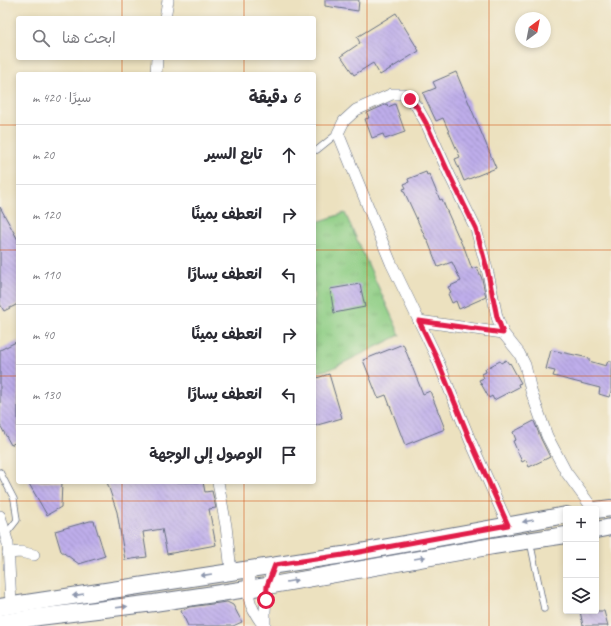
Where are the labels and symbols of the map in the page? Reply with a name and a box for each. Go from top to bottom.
north arrow [515,12,551,48]
route end [401,90,419,108]
one-way arrow [521,519,534,525]
one-way arrow [414,555,426,561]
one-way arrow [200,572,212,578]
one-way arrow [286,578,298,584]
route start [257,591,275,609]
one-way arrow [71,592,84,598]
one-way arrow [116,604,128,610]

